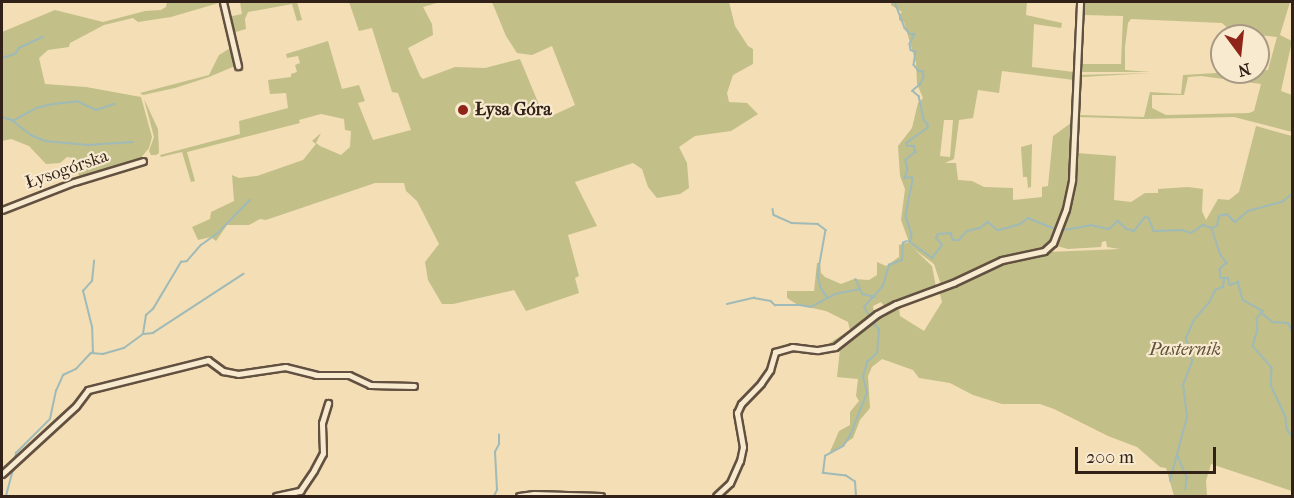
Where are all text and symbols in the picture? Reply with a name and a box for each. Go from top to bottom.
north arrow [1210,24,1270,84]
text: N [1236,59,1253,81]
place label: Łysa Góra [475,99,552,121]
marker: Łysa Góra [456,103,470,117]
street label: Łysogórska [23,146,111,194]
park label: Pasternik [1149,339,1221,361]
scale bar [1078,435,1219,473]
text: 200 m [1086,447,1134,468]

